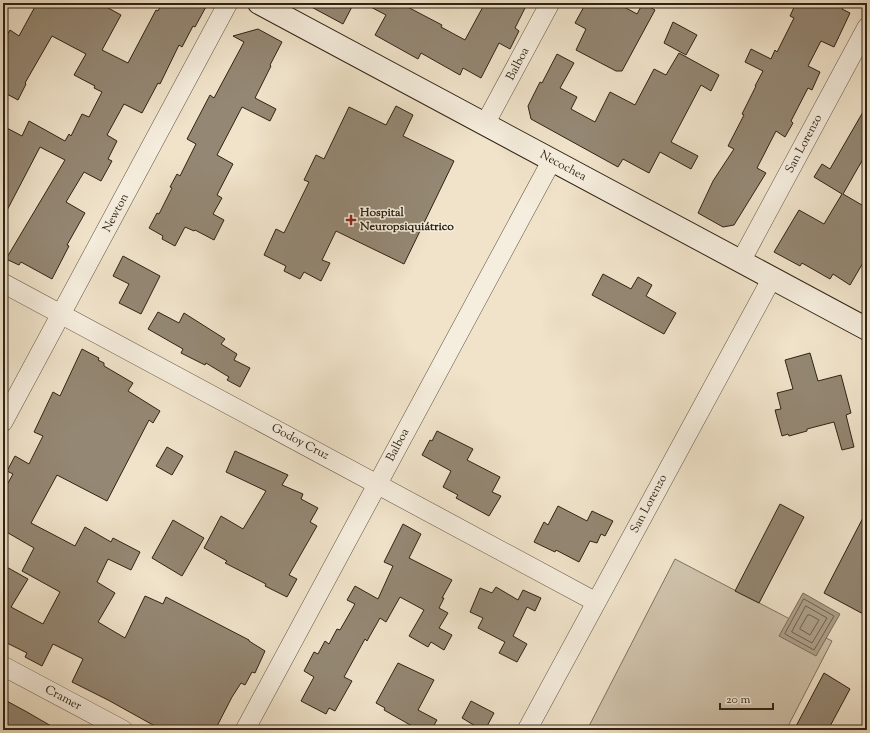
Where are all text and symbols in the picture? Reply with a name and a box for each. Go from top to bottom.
street label: Balboa [502,44,534,84]
street label: San Lorenzo [781,111,827,177]
street label: Necochea [537,146,590,186]
street label: Newton [98,190,134,236]
place label: Hospital Neuropsiquiátrico [359,204,454,236]
marker: Hospital Neuropsiquiátrico [345,214,357,226]
street label: Godoy Cruz [268,419,333,465]
street label: Balboa [382,425,414,465]
street label: San Lorenzo [626,471,672,537]
street label: Cramer [41,681,85,715]
scale bar [720,685,773,711]
text: 20 m [726,691,751,709]

